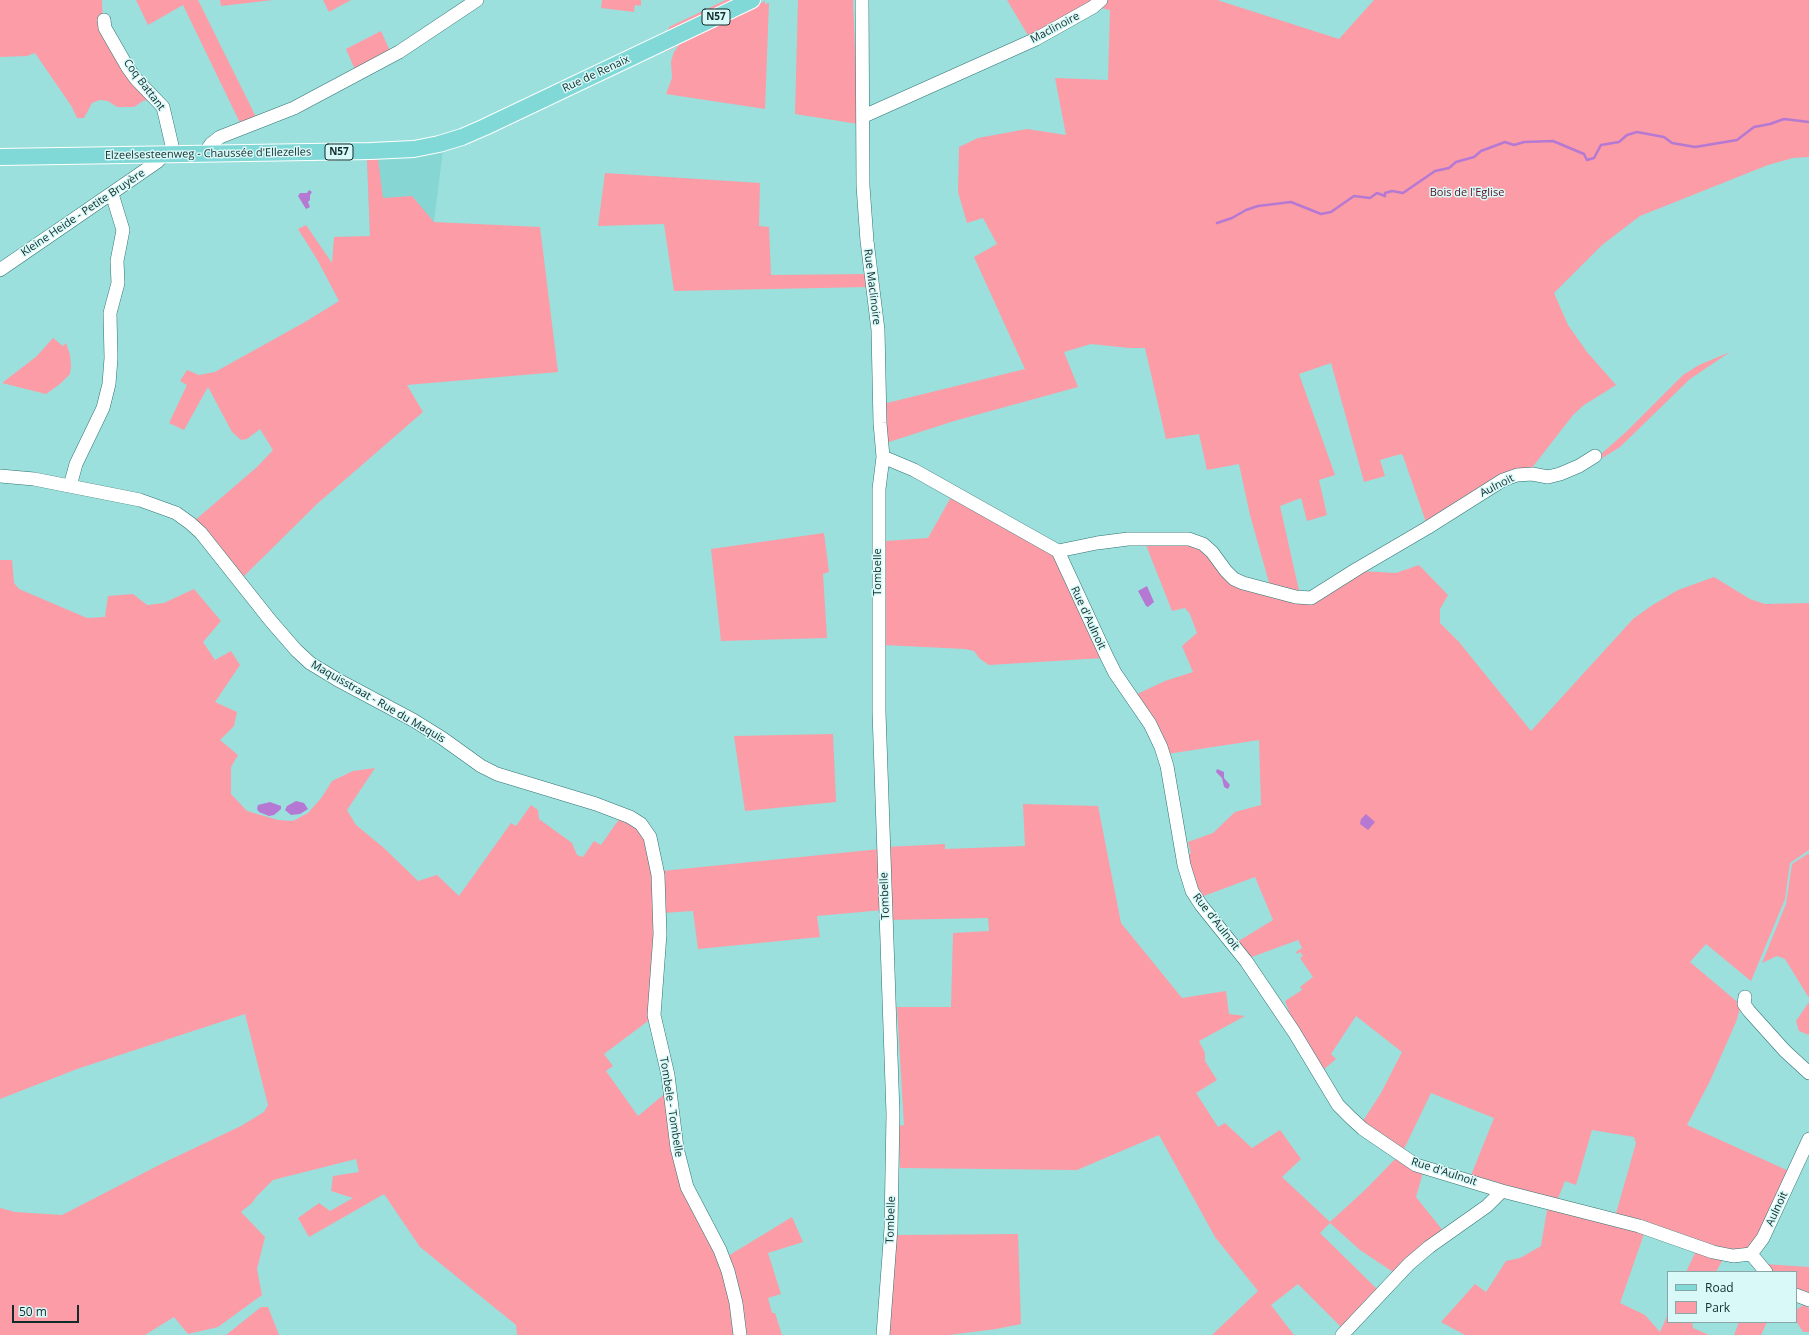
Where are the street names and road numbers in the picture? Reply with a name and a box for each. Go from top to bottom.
road number: N57 [702,9,730,25]
street label: Maclinoire [1028,10,1082,46]
street label: Rue de Renaix [560,53,632,95]
street label: Coq Battant [120,57,168,113]
road number: N57 [325,144,353,160]
street label: Elzeelsesteenweg - Chaussée d'Ellezelles [105,146,311,162]
street label: Kleine Heide - Petite Bruyère [19,167,147,259]
street label: Rue Maclinoire [861,248,883,326]
street label: Aulnoit [1478,472,1516,500]
street label: Tombelle [871,548,885,596]
street label: Rue d'Aulnoit [1068,584,1108,652]
street label: Maquisstraat - Rue du Maquis [308,658,448,746]
street label: Tombelle [878,872,892,920]
street label: Rue d'Aulnoit [1190,891,1242,953]
street label: Tombele - Tombelle [657,1056,685,1158]
street label: Rue d'Aulnoit [1410,1155,1478,1189]
street label: Aulnoit [1763,1190,1791,1228]
street label: Tombelle [884,1196,898,1244]

